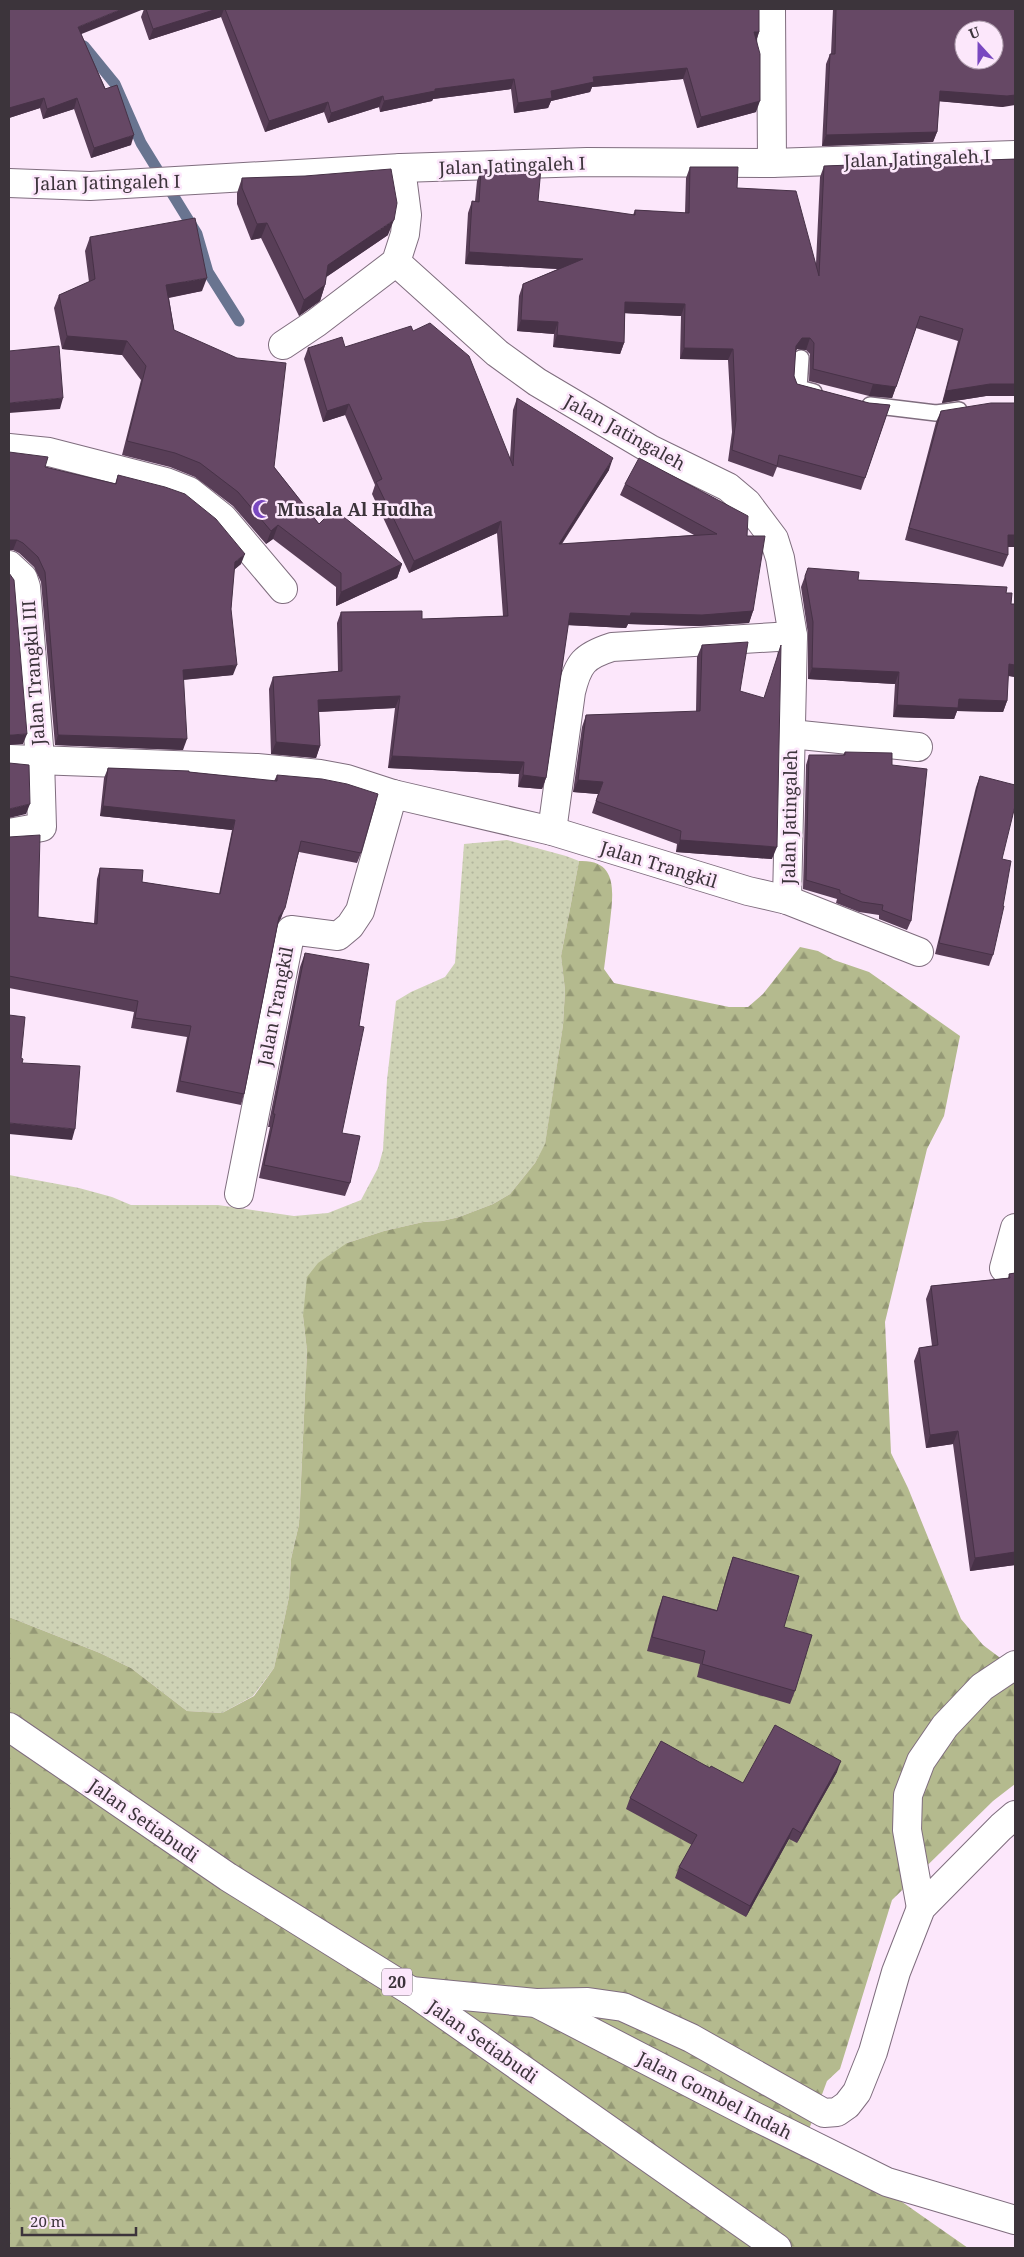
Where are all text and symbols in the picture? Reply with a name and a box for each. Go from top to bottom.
north arrow [954,20,1004,70]
text: U [966,21,983,43]
street label: Jalan Jatingaleh I [842,143,991,173]
street label: Jalan Jatingaleh I [437,150,586,180]
street label: Jalan Jatingaleh I [33,169,180,195]
street label: Jalan Jatingaleh [559,388,690,475]
place label: Musala Al Hudha [277,497,433,521]
mosque icon: Musala Al Hudha [251,498,273,520]
street label: Jalan Trangkil III [16,600,50,747]
street label: Jalan Jatingaleh [776,749,802,886]
street label: Jalan Trangkil [597,835,721,893]
street label: Jalan Trangkil [251,944,298,1069]
street label: Jalan Setiabudi [83,1772,204,1867]
road number: 20 [382,1968,412,1995]
street label: Jalan Setiabudi [422,1993,543,2088]
street label: Jalan Gombel Indah [633,2045,796,2144]
scale bar [22,2204,136,2236]
text: 20 m [30,2211,65,2231]

